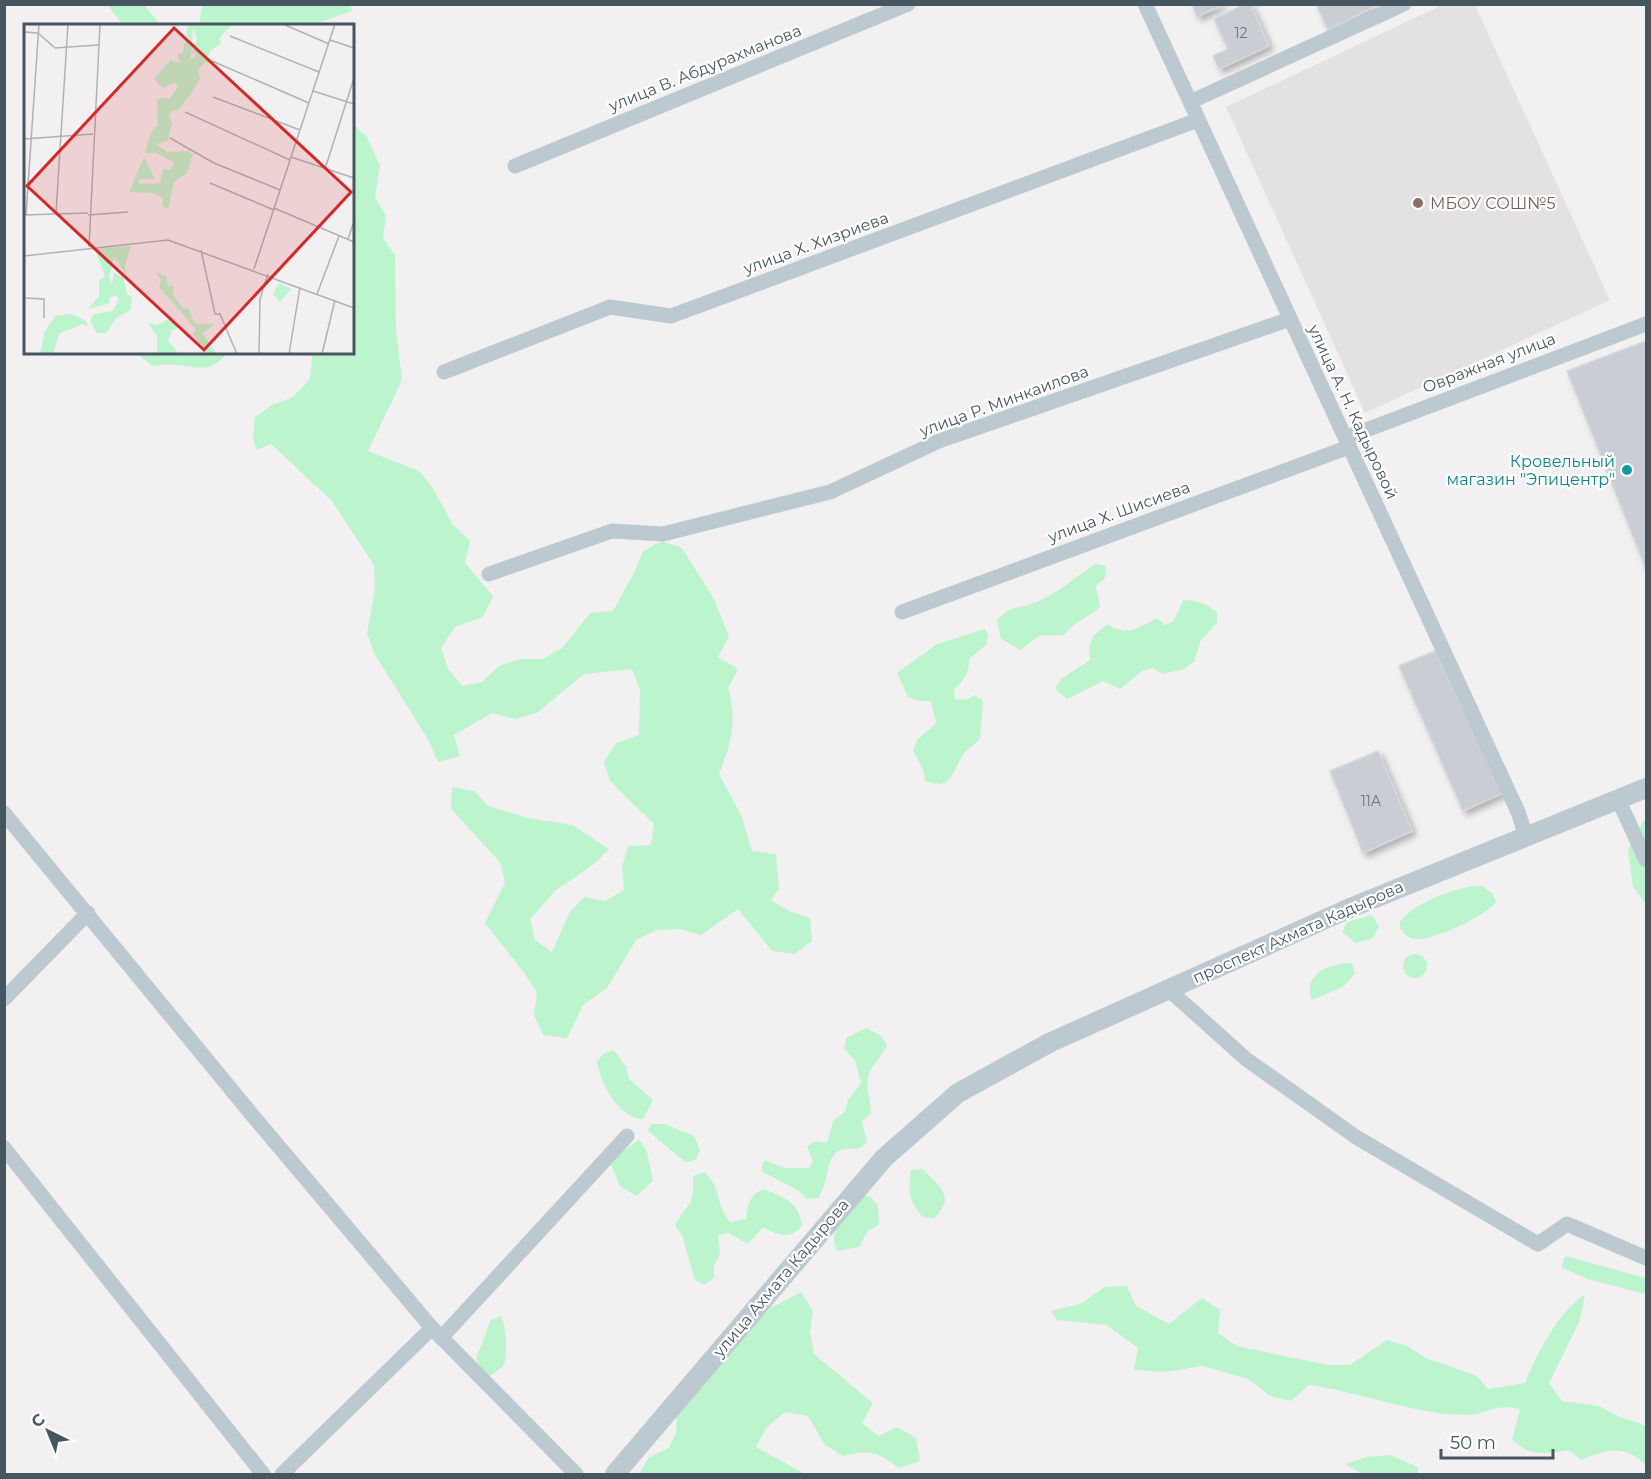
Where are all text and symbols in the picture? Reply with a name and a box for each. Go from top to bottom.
street label: улица В. Абдурахманова [605,21,804,116]
inset map [24,24,354,354]
house number: 12 [1234,24,1248,42]
place label: МБОУ СОШ№5 [1430,194,1556,213]
marker: МБОУ СОШ№5 [1411,196,1425,210]
street label: улица Х. Хизриева [740,208,891,278]
street label: улица А. Н. Кадыровой [1304,321,1402,502]
street label: Овражная улица [1420,329,1558,397]
street label: улица Р. Минкаилова [916,362,1091,441]
place label: Кровельный магазин "Эпицентр" [1447,452,1615,489]
marker: Кровельный магазин "Эпицентр" [1620,463,1634,477]
street label: улица Х. Шисиева [1045,477,1193,547]
house number: 11А [1361,792,1382,810]
street label: проспект Ахмата Кадырова [1190,877,1406,987]
street label: улица Ахмата Кадырова [709,1195,853,1362]
north arrow [18,1401,78,1461]
text: С [27,1409,49,1431]
scale bar [1441,1422,1554,1460]
text: 50 m [1450,1432,1496,1454]

